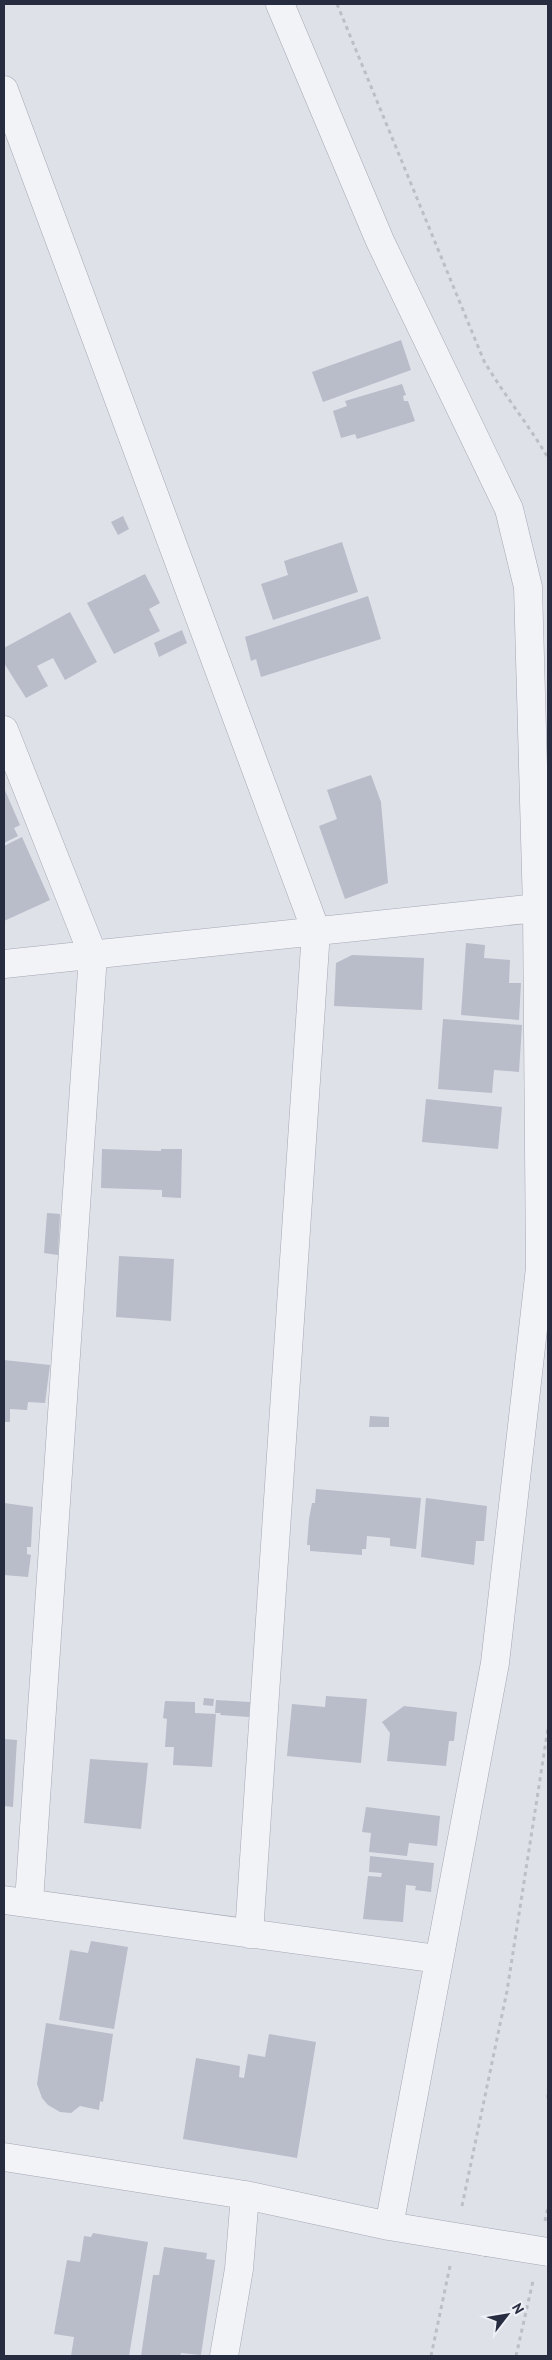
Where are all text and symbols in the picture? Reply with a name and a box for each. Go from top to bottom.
north arrow [482,2290,532,2340]
text: N [508,2300,528,2317]

